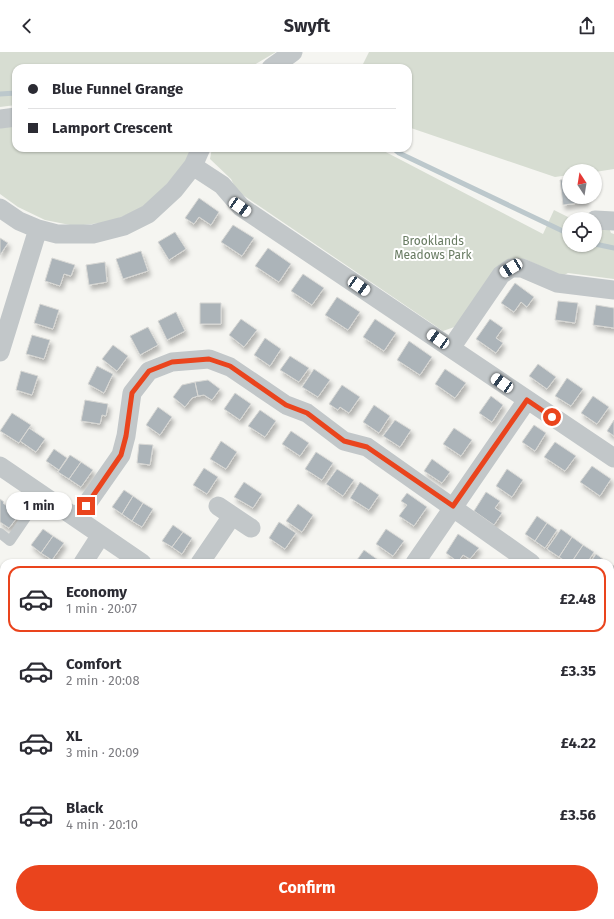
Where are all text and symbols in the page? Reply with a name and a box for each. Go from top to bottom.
icon: back [16,15,38,37]
text: Swyft [284,15,330,37]
icon: share [576,15,598,37]
text: Blue Funnel Grange [52,80,183,98]
text: Lamport Crescent [52,119,173,137]
north arrow [562,164,602,204]
map controls [562,164,602,252]
car [227,195,253,219]
button: locate [562,212,602,252]
park label: Brooklands Meadows Park [394,234,473,262]
car [498,257,524,279]
car [346,274,372,298]
car [425,327,451,351]
car [489,371,515,395]
route start [543,408,561,426]
callout: 1 min [6,492,72,520]
route end [77,497,95,515]
text: 1 min [23,498,55,513]
icon: car [18,581,54,617]
text: Economy [66,583,127,601]
text: £2.48 [560,590,596,608]
text: 1 min · 20:07 [66,601,137,616]
icon: car [18,653,54,689]
text: Comfort [66,655,122,673]
text: £3.35 [560,662,596,680]
text: 2 min · 20:08 [66,673,140,688]
icon: car [18,725,54,761]
text: XL [66,727,82,745]
text: £4.22 [561,734,596,752]
text: 3 min · 20:09 [66,745,139,760]
icon: car [18,797,54,833]
text: Black [66,799,103,817]
text: £3.56 [560,806,596,824]
text: 4 min · 20:10 [66,817,138,832]
button: Confirm [16,865,598,911]

